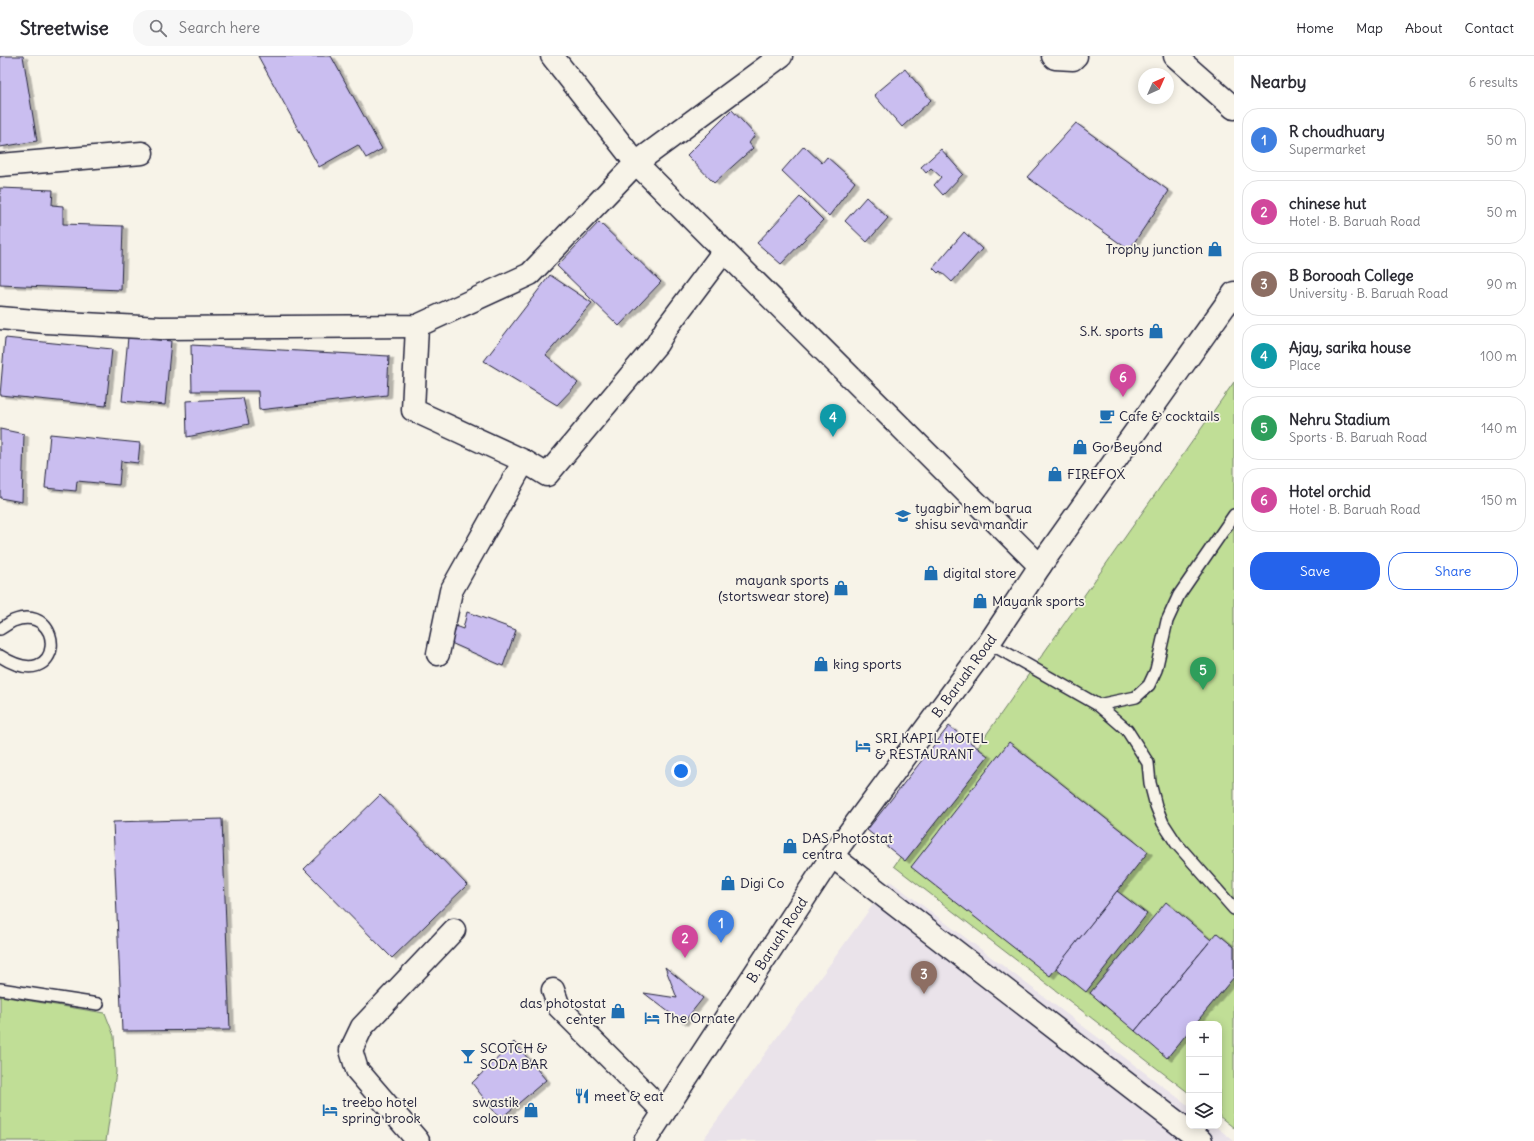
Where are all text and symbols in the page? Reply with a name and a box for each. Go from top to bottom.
search box [133,10,413,46]
text: Streetwise [20,16,109,40]
icon: search [147,17,169,39]
text: Search here [179,18,260,37]
text: Home [1296,19,1334,37]
text: Map [1356,19,1383,37]
text: About [1405,19,1443,37]
text: Contact [1465,19,1514,37]
north arrow [1138,68,1174,104]
text: Nearby [1250,71,1306,93]
text: 6 results [1469,74,1518,91]
text: R choudhuary [1289,122,1385,141]
text: 1 [1261,132,1267,149]
text: 50 m [1486,132,1517,149]
text: Supermarket [1289,141,1366,158]
text: chinese hut [1289,194,1366,213]
text: 2 [1260,204,1268,221]
text: 50 m [1486,204,1517,221]
text: Hotel · B. Baruah Road [1289,213,1420,230]
place label: Trophy junction [1106,240,1203,258]
shop icon: Trophy junction [1206,240,1224,258]
text: B Borooah College [1289,266,1414,285]
text: 3 [1260,276,1268,293]
text: 90 m [1486,276,1517,293]
text: University · B. Baruah Road [1289,285,1448,302]
place label: S.K. sports [1079,322,1144,340]
shop icon: S.K. sports [1147,322,1165,340]
text: Ajay, sarika house [1289,338,1411,357]
text: 4 [1260,348,1268,365]
text: 100 m [1480,348,1517,365]
text: Place [1289,357,1320,374]
pin: 6 [1110,364,1136,397]
pin: 4 [820,404,846,437]
cafe icon: Cafe & cocktails [1098,407,1116,425]
place label: Cafe & cocktails [1119,407,1220,425]
text: Nehru Stadium [1289,410,1390,429]
text: 5 [1260,420,1268,437]
text: 140 m [1481,420,1517,437]
text: Sports · B. Baruah Road [1289,429,1427,446]
shop icon: Go Beyond [1071,438,1089,456]
place label: Go Beyond [1092,438,1162,456]
shop icon: FIREFOX [1046,465,1064,483]
place label: FIREFOX [1067,465,1125,483]
text: Hotel orchid [1289,482,1371,501]
text: 6 [1260,492,1268,509]
text: 150 m [1481,492,1517,509]
place label: tyagbir hem barua shisu seva mandir [915,499,1032,533]
text: Hotel · B. Baruah Road [1289,501,1420,518]
school or university icon: tyagbir hem barua shisu seva mandir [894,507,912,525]
button: Save [1250,552,1380,590]
button: Share [1388,552,1518,590]
shop icon: digital store [922,564,940,582]
place label: digital store [943,564,1016,582]
place label: mayank sports (stortswear store) [718,571,829,605]
shop icon: mayank sports (stortswear store) [832,579,850,597]
shop icon: Mayank sports [971,592,989,610]
place label: Mayank sports [992,592,1085,610]
street label: B. Baruah Road [928,631,1000,721]
shop icon: king sports [812,655,830,673]
place label: king sports [833,655,902,673]
pin: 5 [1190,657,1216,690]
place label: SRI KAPIL HOTEL & RESTAURANT [875,729,988,763]
hotel icon: SRI KAPIL HOTEL & RESTAURANT [854,737,872,755]
your location [671,761,691,781]
place label: DAS Photostat centra [802,829,893,863]
shop icon: DAS Photostat centra [781,837,799,855]
shop icon: Digi Co [719,874,737,892]
place label: Digi Co [740,874,784,892]
street label: B. Baruah Road [743,894,811,986]
pin: 1 [708,910,734,943]
pin: 2 [672,925,698,958]
pin: 3 [911,961,937,994]
place label: das photostat center [520,994,606,1028]
shop icon: das photostat center [609,1002,627,1020]
hotel icon: The Ornate [643,1009,661,1027]
place label: The Ornate [664,1009,735,1027]
map controls [1186,1021,1222,1129]
button: + [1186,1021,1222,1057]
place label: SCOTCH & SODA BAR [480,1039,548,1073]
bar icon: SCOTCH & SODA BAR [459,1047,477,1065]
button: − [1186,1057,1222,1093]
restaurant icon: meet & eat [573,1087,591,1105]
place label: meet & eat [594,1087,664,1105]
place label: treebo hotel spring brook [342,1093,421,1127]
place label: swastik colours [472,1093,519,1127]
button: layers [1186,1093,1222,1129]
hotel icon: treebo hotel spring brook [321,1101,339,1119]
shop icon: swastik colours [522,1101,540,1119]

